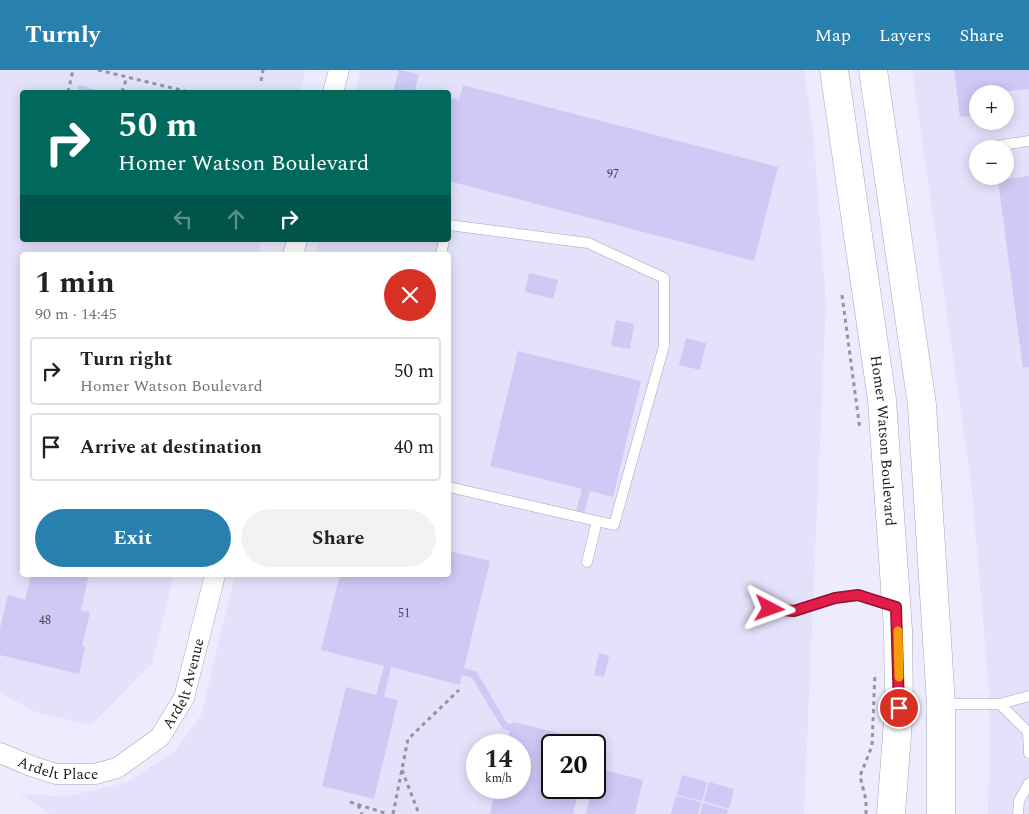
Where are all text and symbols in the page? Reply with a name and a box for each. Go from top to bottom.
text: Turnly [25,17,100,53]
text: Map [815,22,851,49]
text: Layers [879,22,931,49]
text: Share [959,22,1004,49]
map controls [969,85,1014,185]
button: + [969,85,1014,130]
text: 50 m [118,99,198,152]
icon: right [35,110,100,175]
button: − [969,140,1014,185]
text: Homer Watson Boulevard [118,147,369,180]
house number: 97 [607,165,619,184]
icon: left [169,205,197,233]
icon: ahead [222,205,250,233]
icon: right [275,205,303,233]
text: 1 min [35,260,115,306]
button: close [384,269,436,321]
text: 90 m · 14:45 [35,302,117,326]
text: Turn right [80,345,173,374]
street label: Homer Watson Boulevard [864,354,902,527]
icon: right [37,357,65,385]
text: 50 m [394,357,434,386]
text: Homer Watson Boulevard [80,374,263,398]
icon: arrive [37,433,65,461]
text: Arrive at destination [80,433,262,462]
text: 40 m [394,433,434,462]
button: Exit [35,509,231,567]
button: Share [241,509,436,567]
position arrow [743,582,795,634]
house number: 51 [398,604,410,623]
house number: 48 [39,611,51,630]
street label: Ardelt Avenue [156,636,210,733]
pin [878,687,920,729]
icon: arrive [885,694,913,722]
speed limit sign: 20 [541,734,606,799]
text: 14 [484,741,513,779]
street label: Ardelt Place [14,750,98,786]
text: km/h [485,769,512,788]

